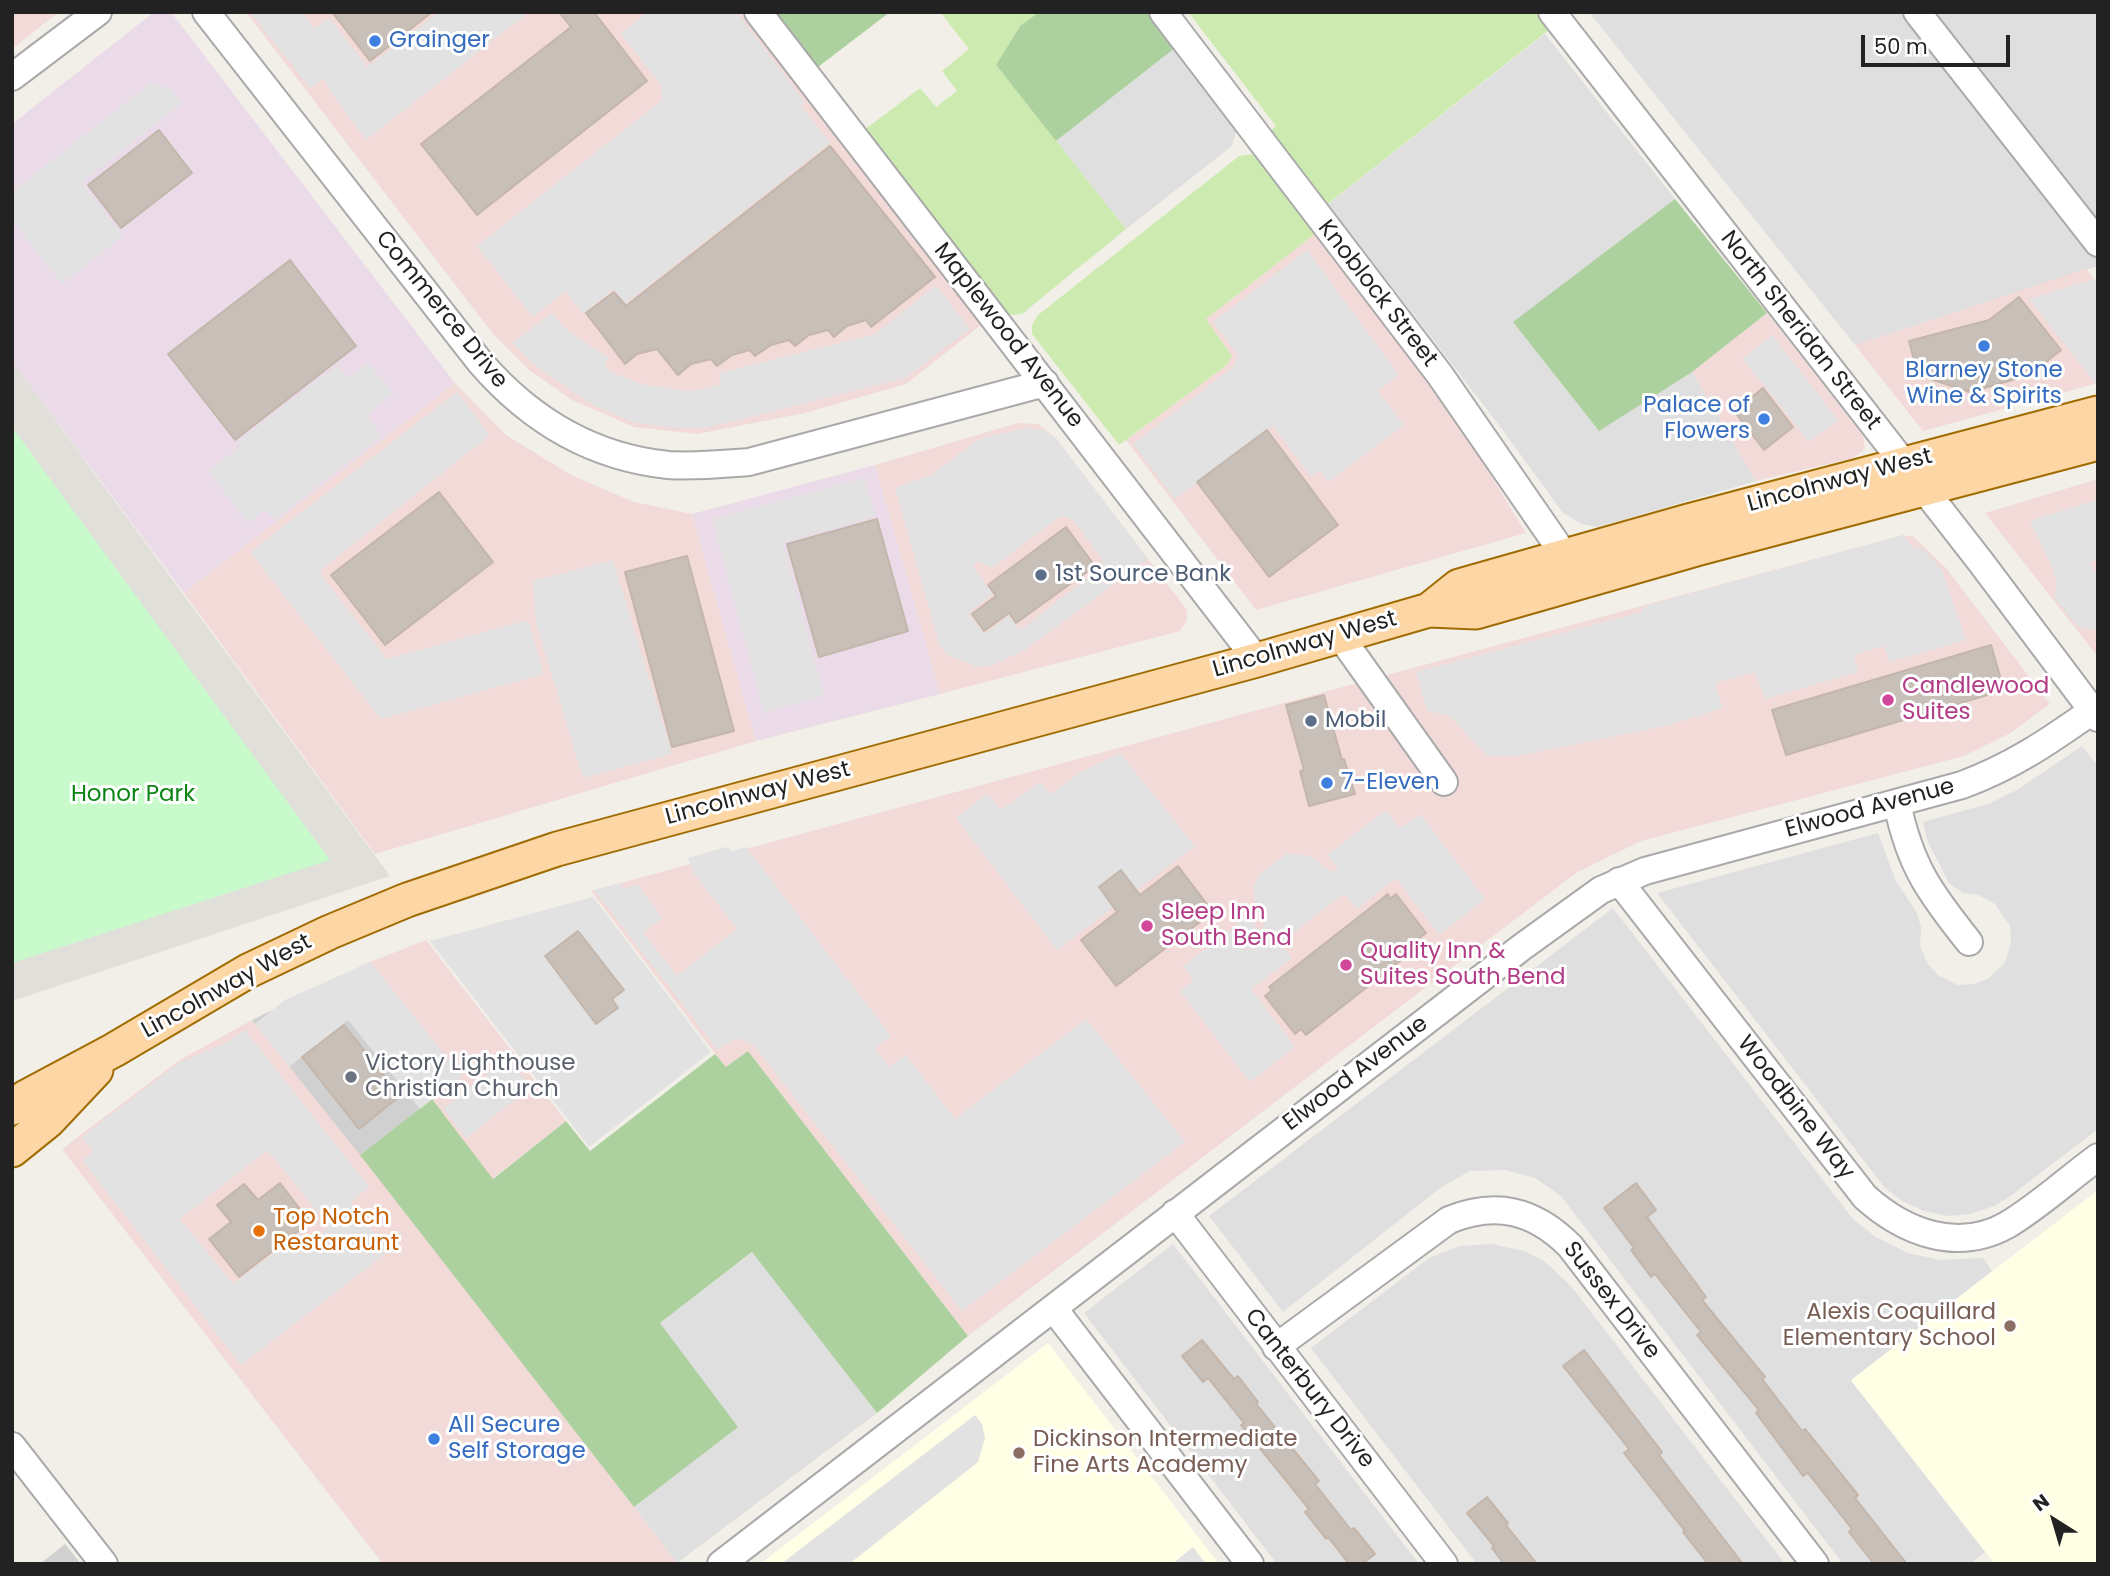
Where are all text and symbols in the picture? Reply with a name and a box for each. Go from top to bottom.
scale bar [1865,21,2014,65]
place label: Grainger [389,27,490,55]
text: 50 m [1874,32,1928,61]
marker: Grainger [367,33,383,49]
street label: Knoblock Street [1311,215,1443,373]
street label: Commerce Drive [369,226,513,394]
street label: North Sheridan Street [1714,226,1886,436]
street label: Maplewood Avenue [927,238,1089,434]
marker: Blarney Stone Wine & Spirits [1976,338,1992,354]
place label: Blarney Stone Wine & Spirits [1905,357,2063,411]
place label: Palace of Flowers [1643,392,1750,446]
marker: Palace of Flowers [1756,411,1772,427]
street label: Lincolnway West [1745,443,1935,519]
place label: 1st Source Bank [1055,561,1231,589]
marker: 1st Source Bank [1033,567,1049,583]
street label: Lincolnway West [1210,606,1400,684]
place label: Candlewood Suites [1902,673,2049,727]
marker: Candlewood Suites [1880,692,1896,708]
place label: Mobil [1325,707,1386,735]
marker: Mobil [1303,713,1319,729]
street label: Lincolnway West [663,756,853,832]
place label: 7-Eleven [1341,769,1440,797]
street label: Elwood Avenue [1782,773,1958,845]
marker: 7-Eleven [1319,775,1335,791]
park label: Honor Park [71,781,195,809]
place label: Sleep Inn South Bend [1161,899,1292,953]
marker: Sleep Inn South Bend [1139,918,1155,934]
street label: Lincolnway West [137,929,317,1045]
place label: Quality Inn & Suites South Bend [1360,938,1565,992]
marker: Quality Inn & Suites South Bend [1338,957,1354,973]
street label: Elwood Avenue [1278,1011,1434,1137]
street label: Woodbine Way [1730,1031,1860,1185]
place label: Victory Lighthouse Christian Church [365,1050,576,1104]
marker: Victory Lighthouse Christian Church [343,1069,359,1085]
place label: Top Notch Restaraunt [273,1204,399,1258]
marker: Top Notch Restaraunt [251,1223,267,1239]
street label: Sussex Drive [1557,1237,1665,1365]
place label: Alexis Coquillard Elementary School [1783,1299,1996,1353]
street label: Canterbury Drive [1238,1304,1380,1474]
marker: Alexis Coquillard Elementary School [2002,1318,2018,1334]
place label: All Secure Self Storage [448,1412,586,1466]
place label: Dickinson Intermediate Fine Arts Academy [1033,1426,1298,1480]
marker: All Secure Self Storage [426,1431,442,1447]
marker: Dickinson Intermediate Fine Arts Academy [1011,1445,1027,1461]
north arrow [2019,1485,2089,1555]
text: N [2027,1488,2055,1518]

